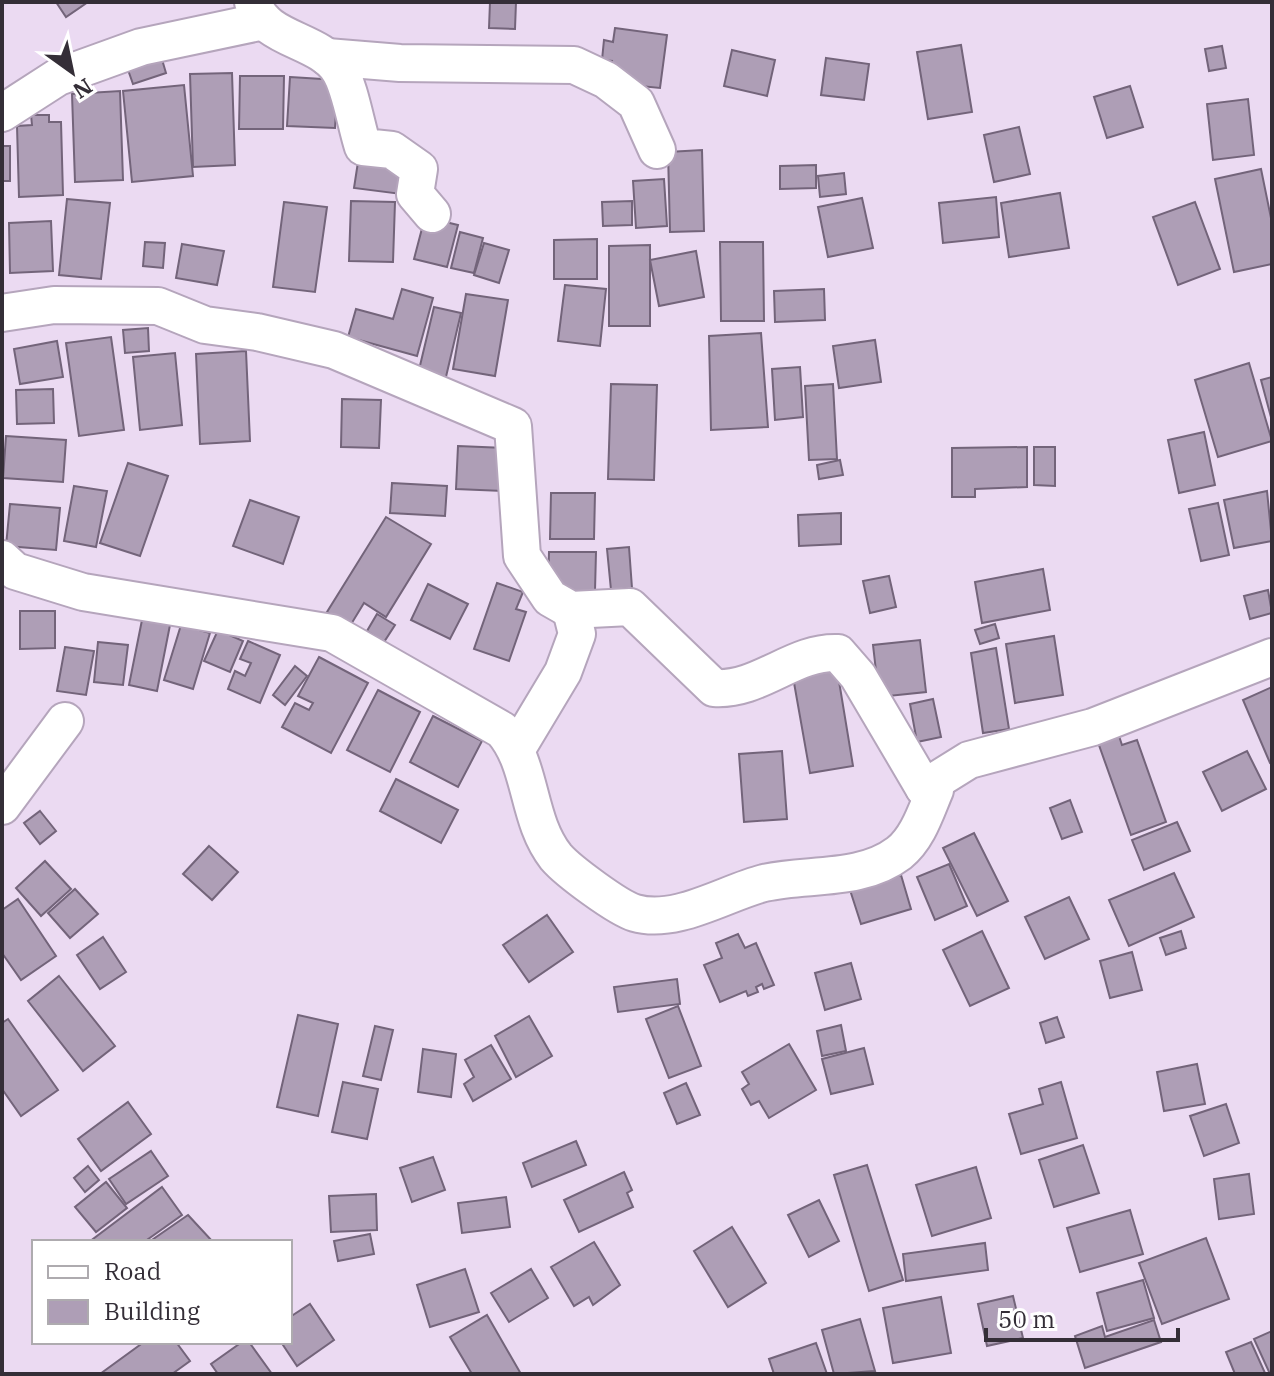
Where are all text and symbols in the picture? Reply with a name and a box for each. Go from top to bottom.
north arrow [32,32,112,112]
text: N [68,72,98,106]
legend [32,1240,292,1344]
text: Road [104,1255,161,1287]
scale bar [986,1292,1178,1342]
text: Building [104,1295,200,1327]
text: 50 m [998,1303,1055,1335]

